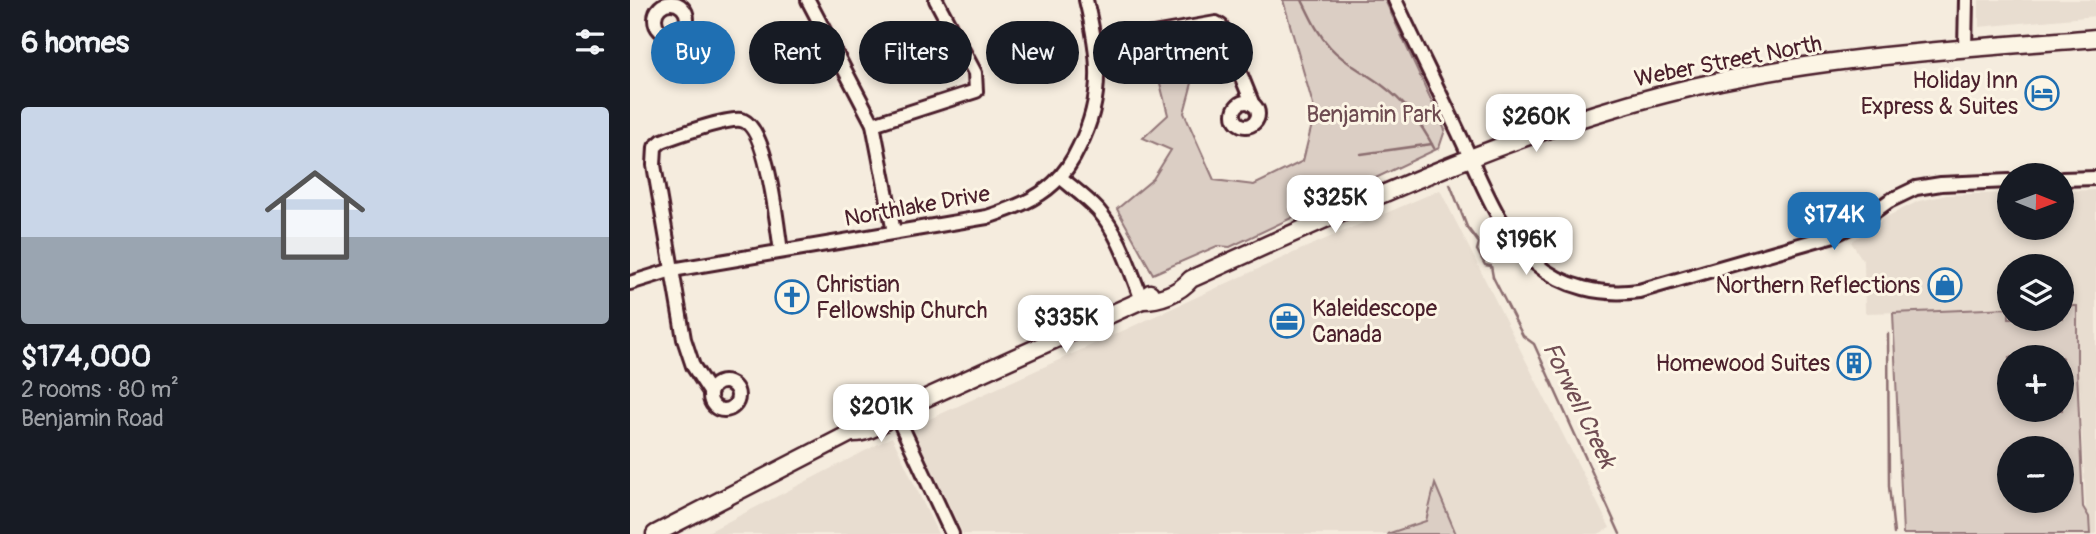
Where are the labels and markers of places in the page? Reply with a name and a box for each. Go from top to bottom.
place label: Holiday Inn Express & Suites [1861,66,2018,121]
hotel icon: Holiday Inn Express & Suites [2023,74,2061,112]
pin: $260K [1487,94,1585,154]
pin: $325K [1286,176,1384,235]
pin: $174K [1785,192,1883,252]
pin: $196K [1477,218,1575,277]
shop icon: Northern Reflections [1926,266,1964,304]
place label: Christian Fellowship Church [816,270,988,325]
place label: Northern Reflections [1715,271,1920,300]
church icon: Christian Fellowship Church [773,278,811,316]
place label: Kaleidescope Canada [1312,294,1438,349]
pin: $335K [1017,296,1115,355]
office icon: Kaleidescope Canada [1268,302,1306,340]
building icon: Homewood Suites [1835,344,1873,382]
place label: Homewood Suites [1656,349,1830,378]
pin: $201K [832,384,930,444]

